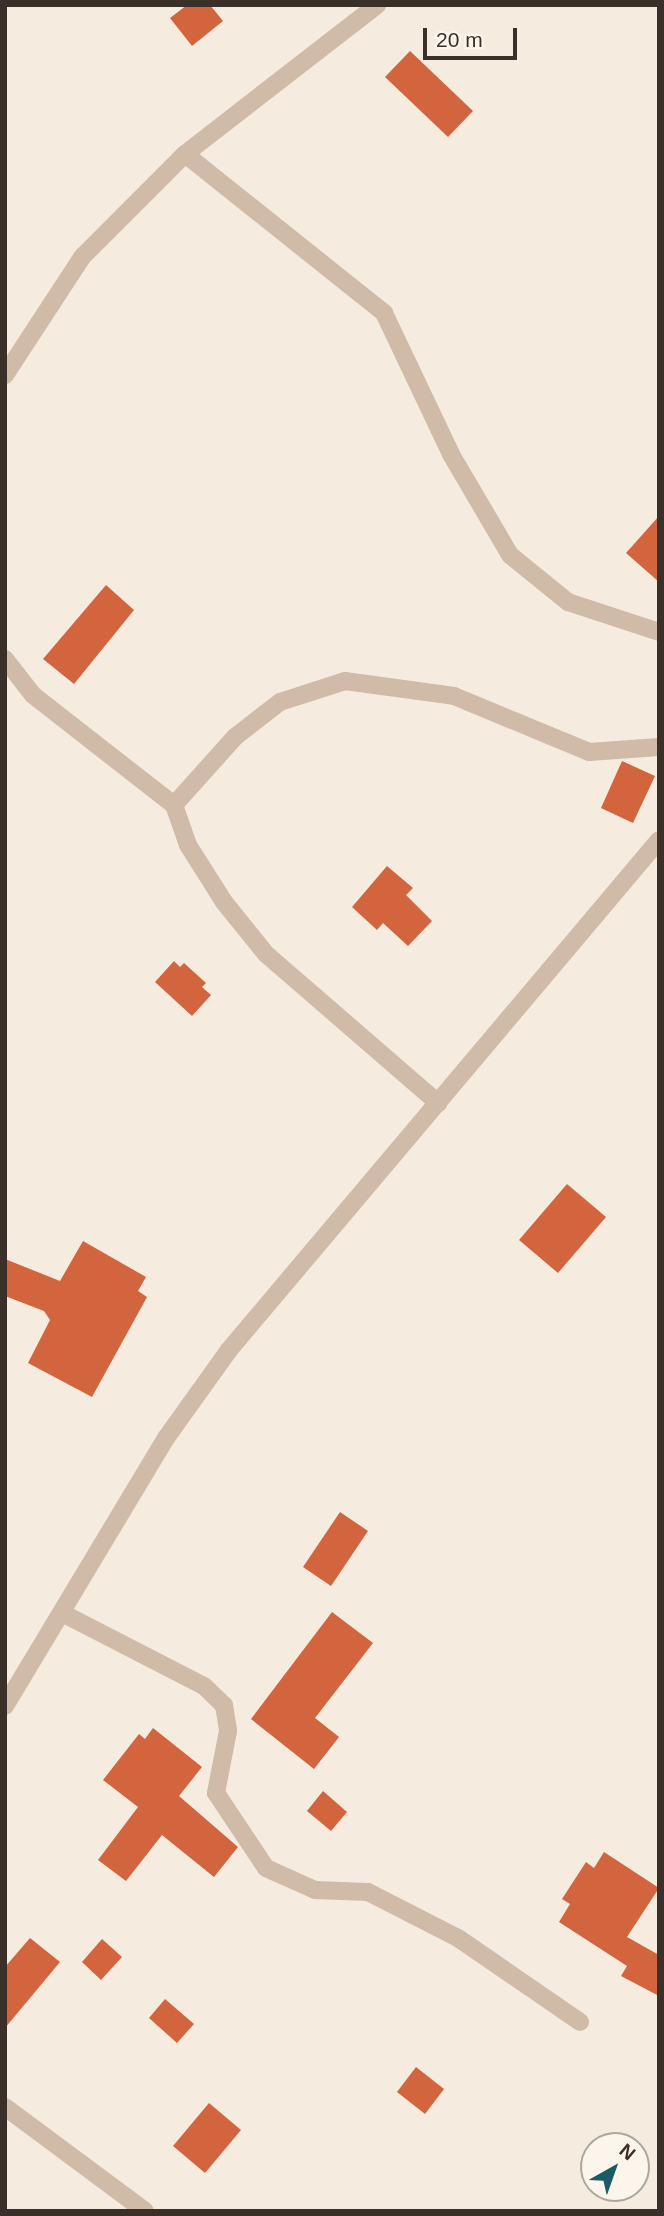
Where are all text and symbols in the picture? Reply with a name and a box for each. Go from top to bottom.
scale bar [426,14,520,58]
text: 20 m [436,28,483,51]
north arrow [580,2132,650,2202]
text: N [616,2140,640,2165]

